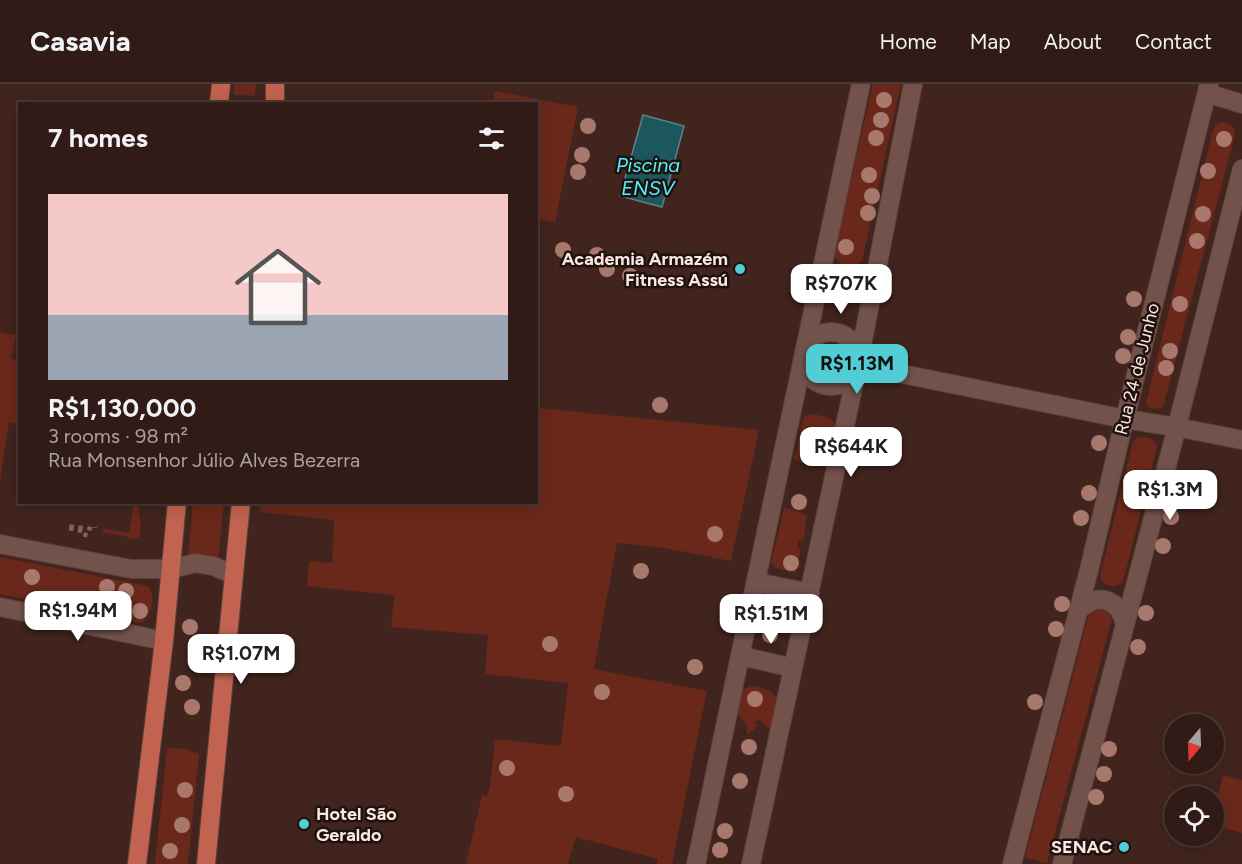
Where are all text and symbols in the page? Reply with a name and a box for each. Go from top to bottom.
text: Casavia [30,24,131,58]
text: Home [880,29,937,54]
text: Map [970,29,1011,54]
text: About [1044,29,1102,54]
text: Contact [1135,29,1212,54]
text: 7 homes [48,122,148,154]
icon: filters [475,122,508,155]
water label: Piscina ENSV [616,153,680,200]
icon: home [224,233,332,341]
place label: Academia Armazém Fitness Assú [562,248,728,291]
marker: Academia Armazém Fitness Assú [733,262,747,276]
pin: R$707K [792,264,890,315]
text: R$707K [805,271,877,295]
street label: Rua 24 de Junho [1110,301,1164,437]
pin: R$1.13M [802,344,912,395]
text: R$1.13M [820,351,894,375]
text: R$1,130,000 [48,392,196,424]
text: 3 rooms · 98 m² [48,424,188,448]
pin: R$644K [802,427,900,478]
text: R$644K [814,434,888,458]
text: Rua Monsenhor Júlio Alves Bezerra [48,448,360,472]
pin: R$1.3M [1121,470,1219,521]
text: R$1.3M [1137,477,1203,501]
pin: R$1.94M [23,591,133,642]
pin: R$1.51M [716,594,826,645]
text: R$1.94M [39,598,117,622]
text: R$1.51M [734,601,808,625]
pin: R$1.07M [186,634,296,685]
text: R$1.07M [202,641,280,665]
north arrow [1164,714,1224,774]
map controls [1164,714,1224,846]
button: locate [1164,786,1224,846]
place label: Hotel São Geraldo [316,803,397,846]
marker: Hotel São Geraldo [297,817,311,831]
place label: SENAC [1051,836,1112,858]
marker: SENAC [1117,840,1131,854]

